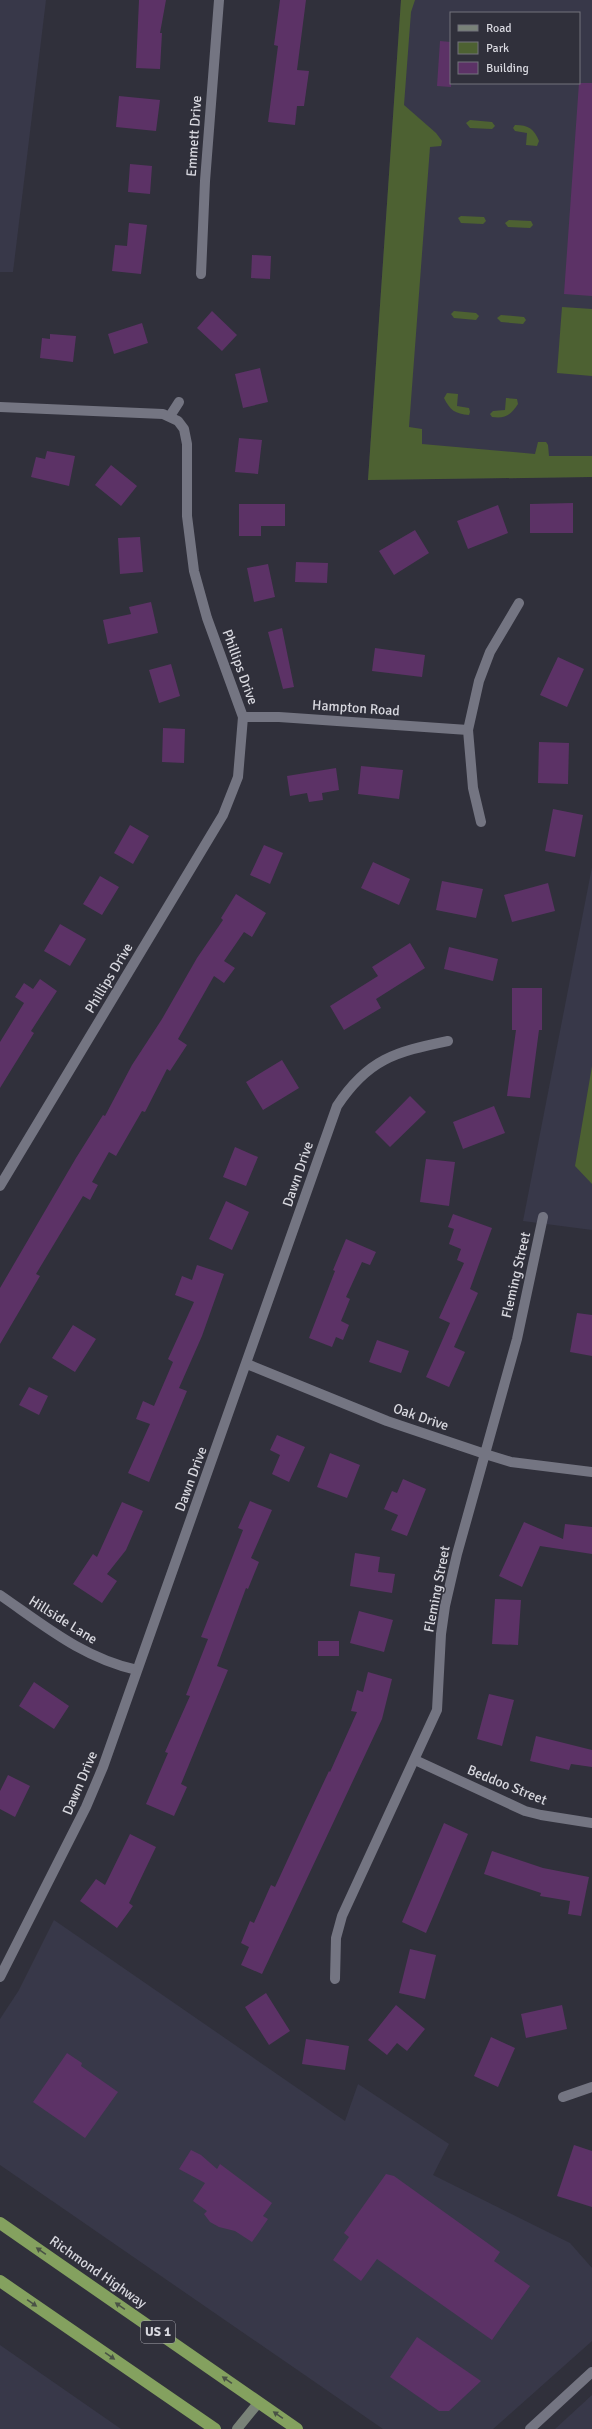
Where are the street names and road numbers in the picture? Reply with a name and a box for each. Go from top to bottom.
street label: Emmett Drive [183,95,205,177]
street label: Phillips Drive [218,627,262,707]
street label: Hampton Road [312,696,400,720]
street label: Phillips Drive [81,940,137,1016]
street label: Dawn Drive [279,1139,317,1209]
street label: Fleming Street [498,1230,534,1320]
street label: Oak Drive [391,1400,451,1434]
street label: Dawn Drive [171,1444,211,1514]
street label: Fleming Street [420,1544,454,1634]
street label: Hillside Lane [26,1592,100,1648]
street label: Dawn Drive [59,1748,101,1818]
street label: Beddoo Street [465,1761,549,1809]
street label: Richmond Highway [46,2232,150,2312]
road number: US 1 [141,2321,175,2343]

